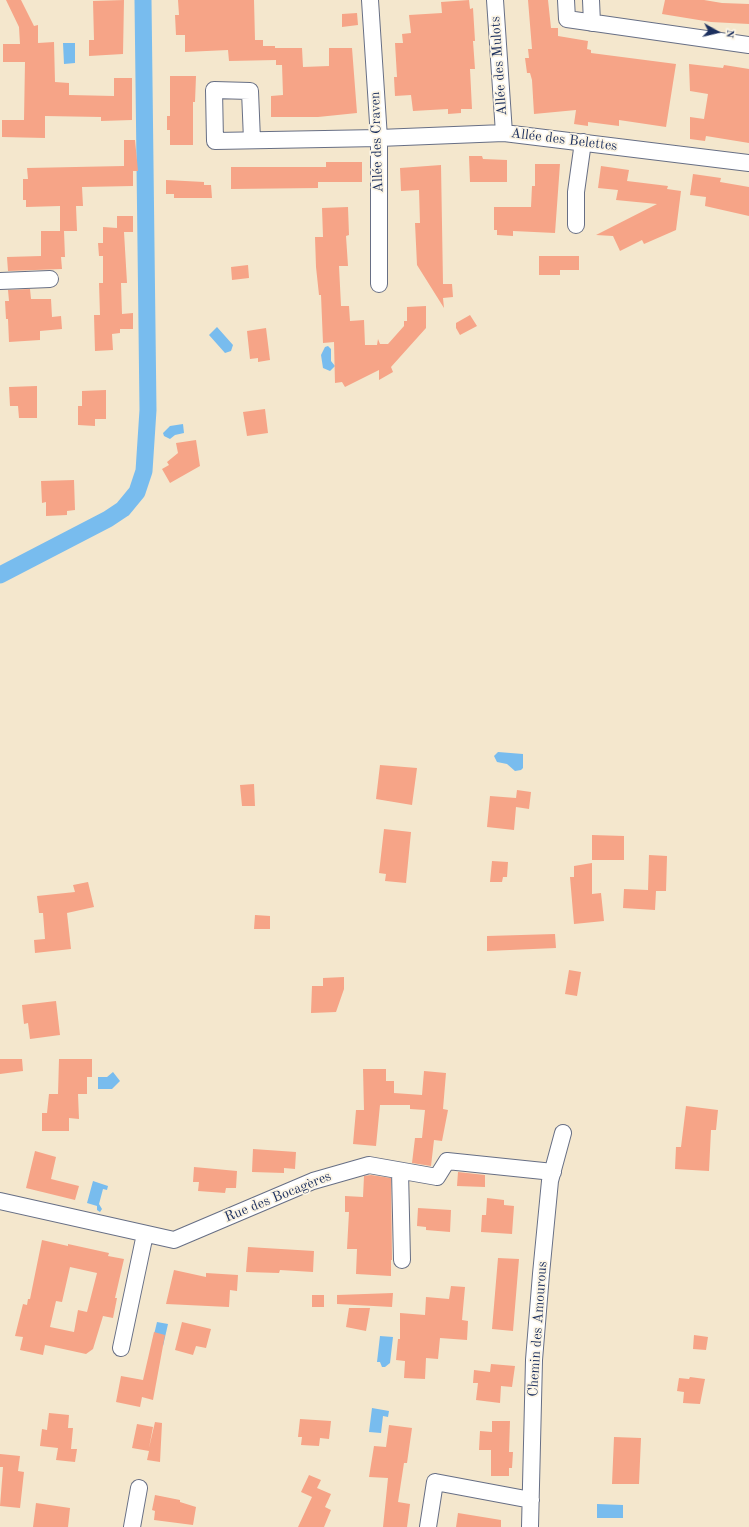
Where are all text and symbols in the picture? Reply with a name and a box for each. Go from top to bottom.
north arrow [697,12,737,52]
street label: Allée des Mulots [487,16,511,116]
text: N [723,29,735,39]
street label: Allée des Craven [367,91,387,193]
street label: Allée des Belettes [510,125,618,155]
street label: Rue des Bocagères [222,1168,334,1226]
street label: Chemin des Amourous [525,1261,551,1397]

